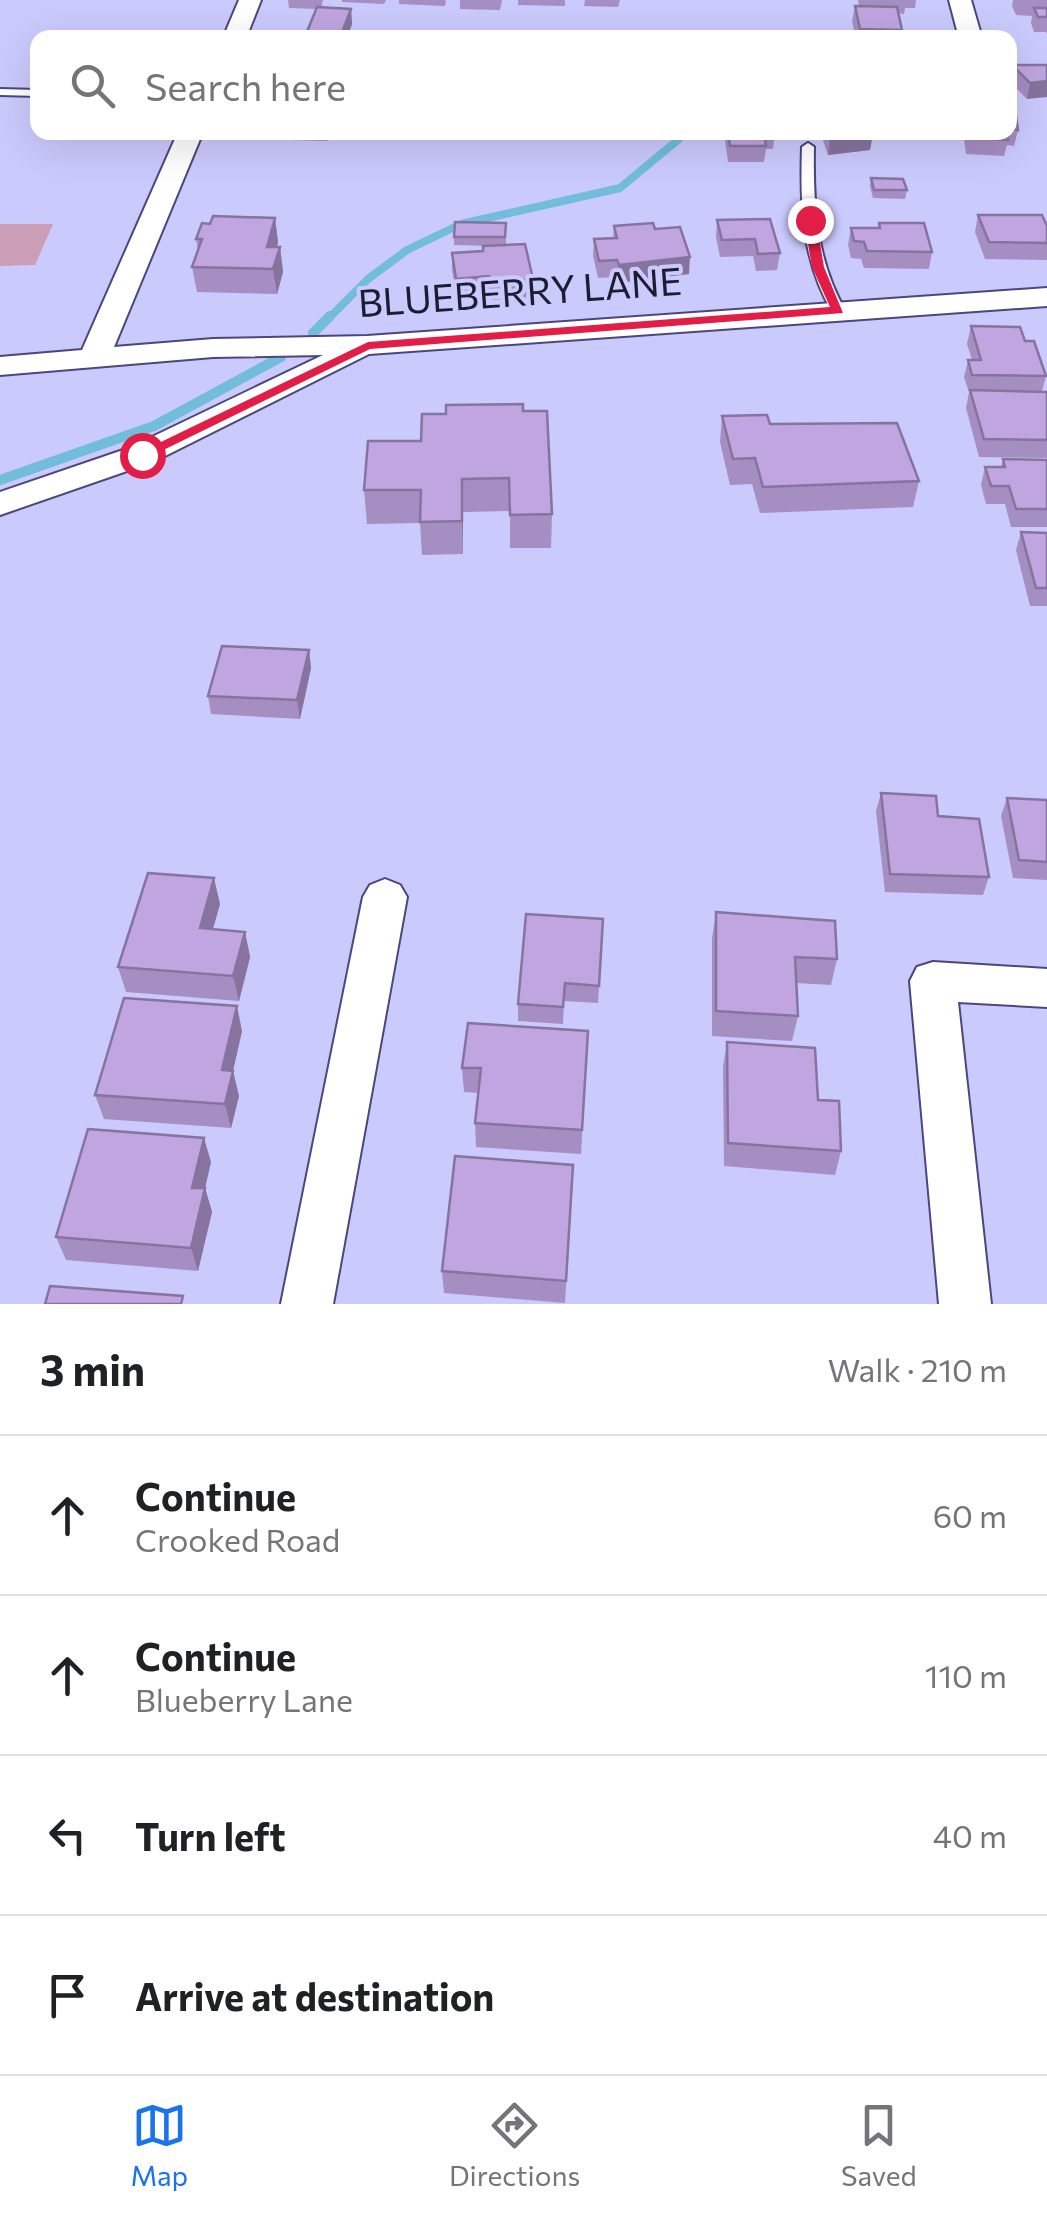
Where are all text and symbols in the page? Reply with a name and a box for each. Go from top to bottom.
search box [30,30,1017,140]
icon: search [65,58,120,113]
text: Search here [145,62,346,109]
route end [788,198,834,244]
street label: BLUEBERRY LANE [356,256,683,325]
route start [120,433,166,479]
text: 3 min [40,1343,145,1395]
text: Walk · 210 m [828,1349,1007,1389]
text: Continue [135,1472,296,1519]
icon: ahead [40,1488,95,1543]
text: 60 m [933,1495,1007,1535]
text: Crooked Road [135,1519,340,1559]
text: Continue [135,1632,296,1679]
icon: ahead [40,1648,95,1703]
text: 110 m [925,1655,1007,1695]
text: Blueberry Lane [135,1679,353,1719]
icon: left [40,1808,95,1863]
text: Turn left [135,1812,286,1859]
text: 40 m [933,1815,1007,1855]
icon: arrive [40,1968,95,2023]
text: Arrive at destination [135,1972,494,2019]
tab: Map [130,2098,188,2192]
tab: Directions [449,2098,580,2192]
tab: Saved [841,2098,917,2192]

